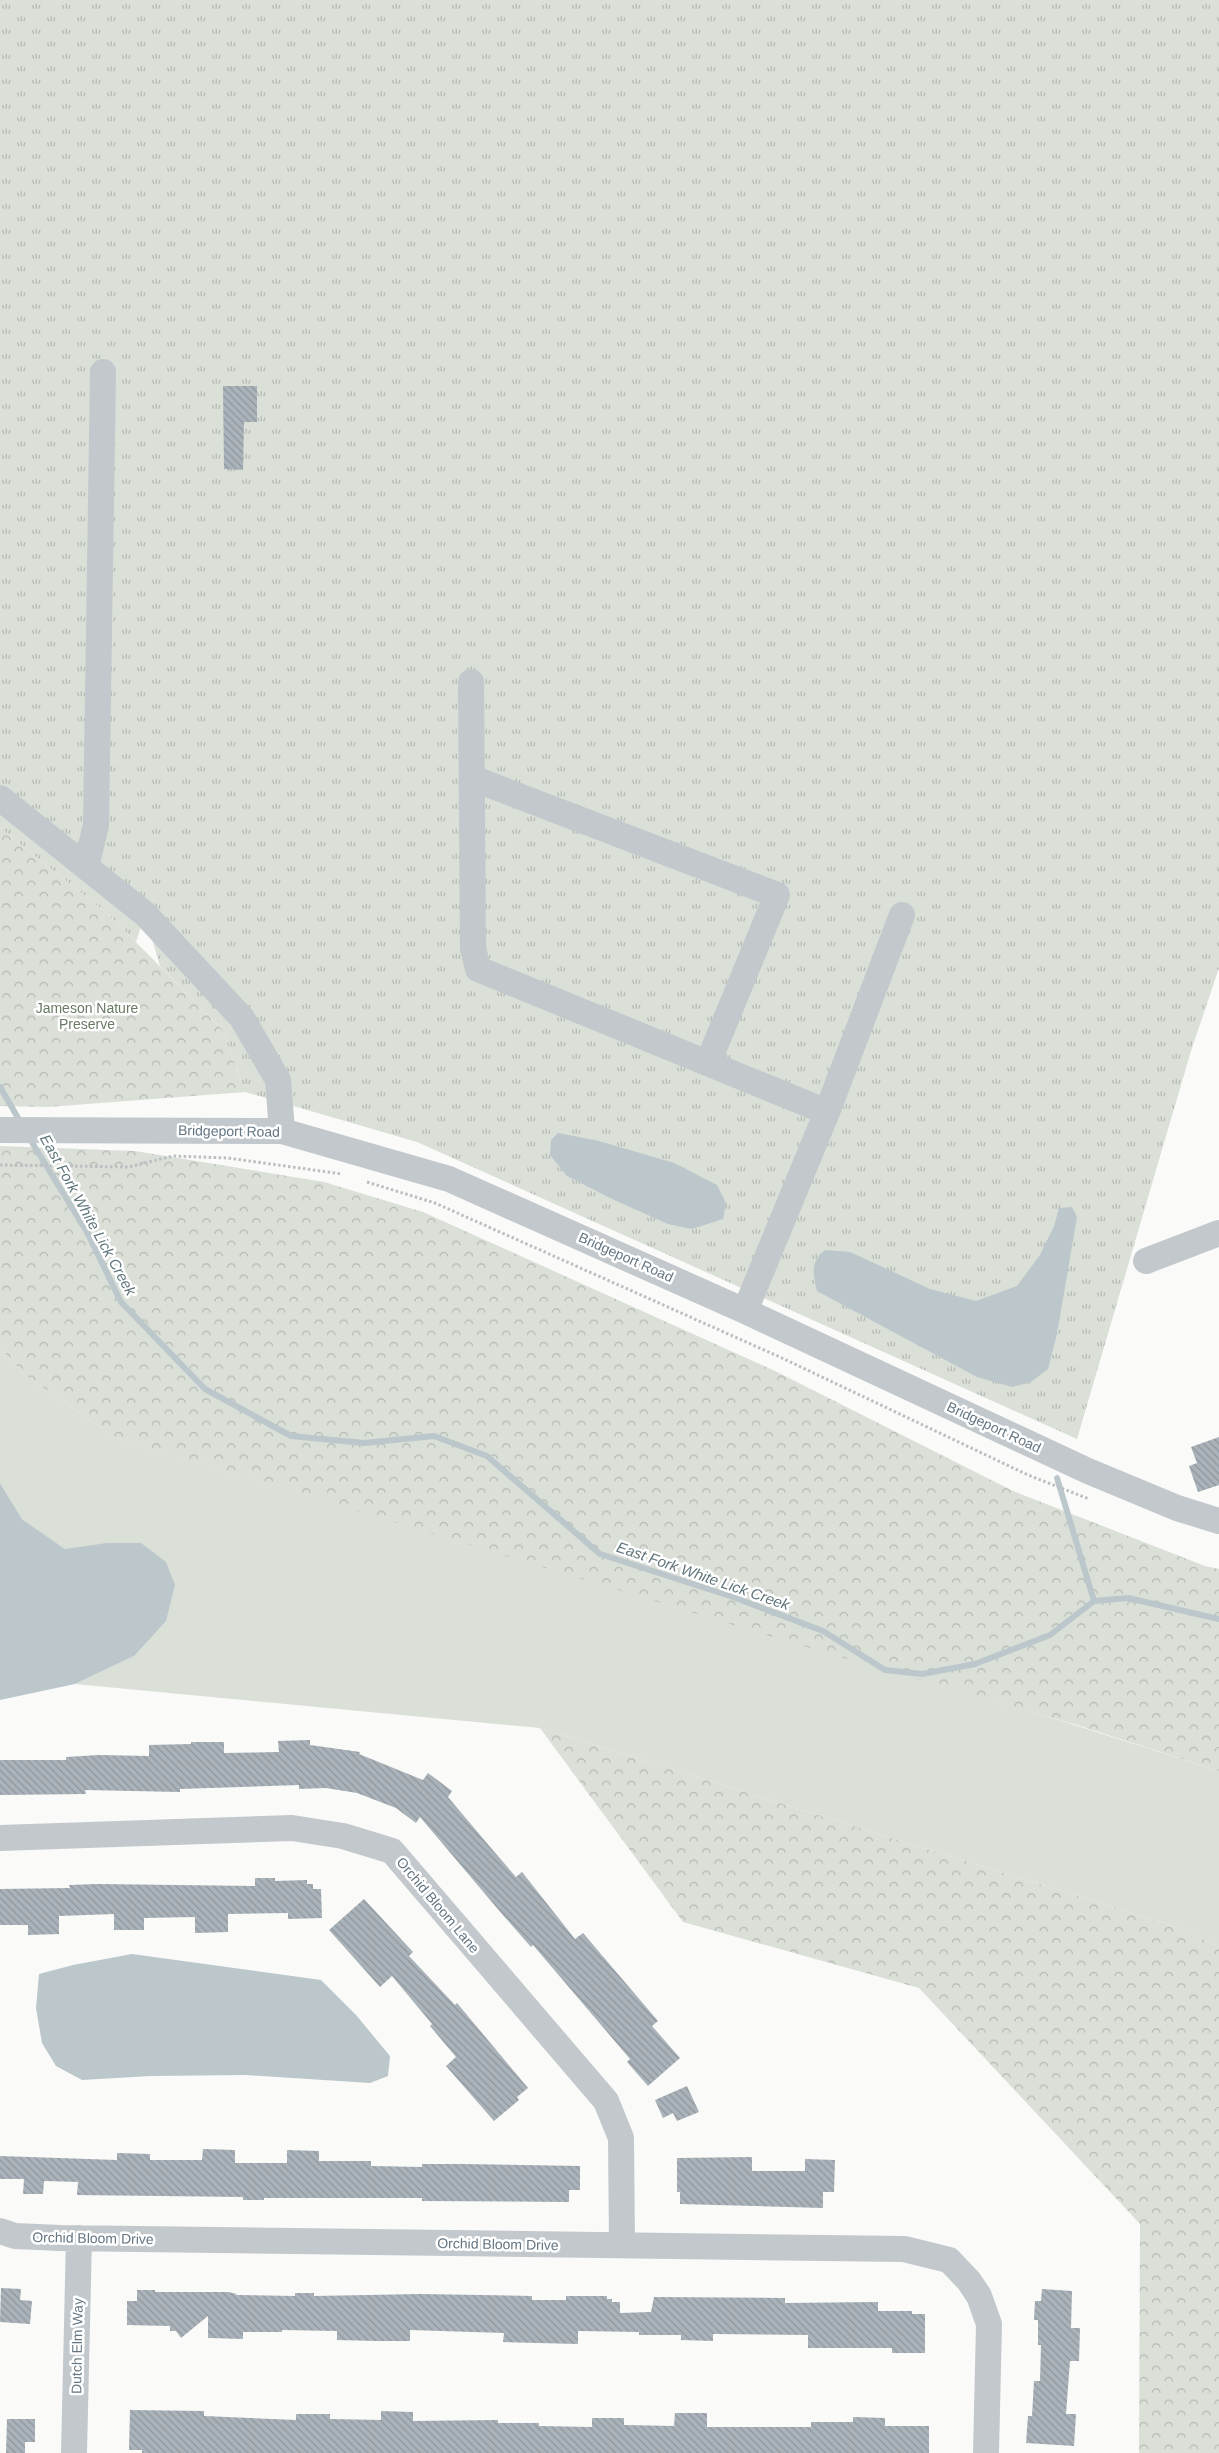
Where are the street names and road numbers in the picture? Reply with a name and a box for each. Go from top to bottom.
street label: Bridgeport Road [178,1122,280,1140]
street label: Bridgeport Road [576,1229,676,1285]
street label: Bridgeport Road [944,1398,1044,1456]
street label: Orchid Bloom Lane [393,1854,483,1956]
street label: Orchid Bloom Drive [32,2229,154,2247]
street label: Orchid Bloom Drive [437,2235,559,2253]
street label: Dutch Elm Way [68,2298,86,2394]

